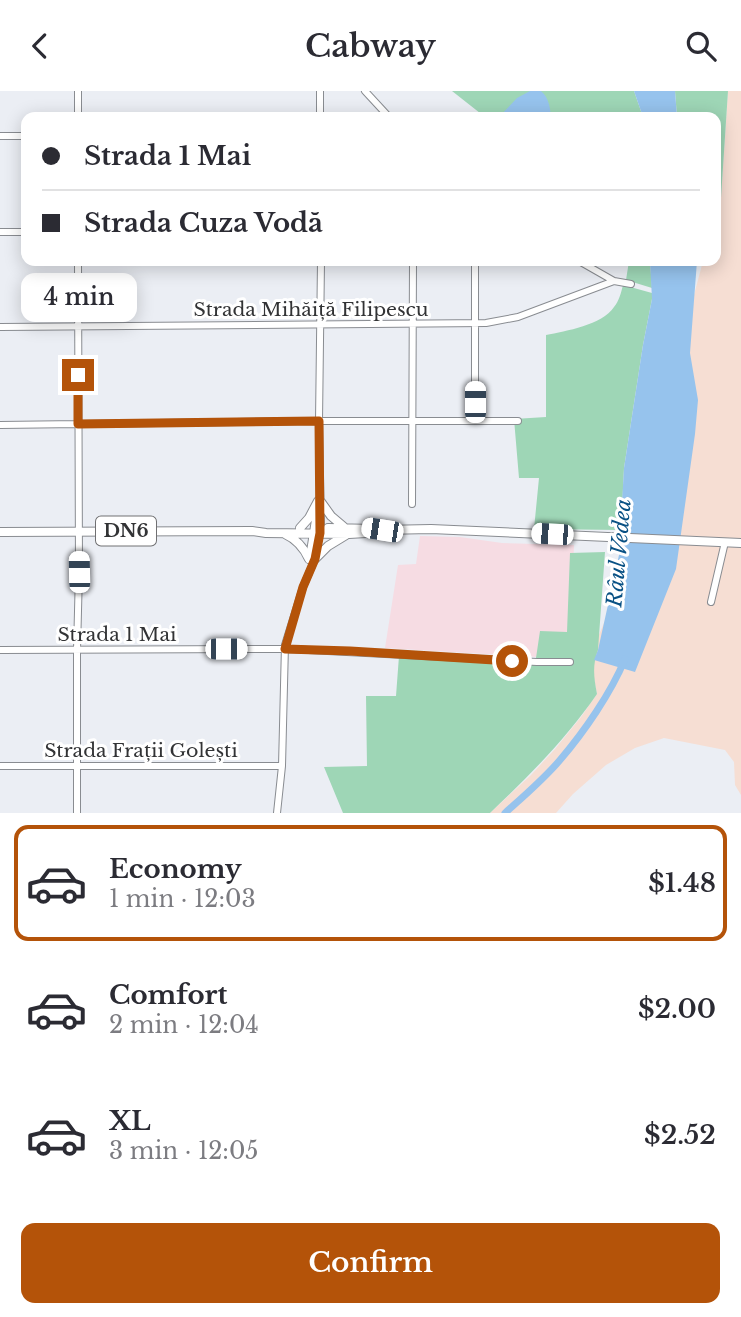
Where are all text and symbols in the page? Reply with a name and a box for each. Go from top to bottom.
text: Cabway [305,26,436,66]
icon: back [21,27,59,65]
icon: search [682,27,720,65]
text: Strada 1 Mai [84,140,251,172]
text: Strada Cuza Vodă [84,207,323,239]
callout: 4 min [20,273,136,323]
text: 4 min [44,283,114,311]
street label: Strada Mihăiță Filipescu [194,298,429,321]
route end [62,359,94,391]
car [465,381,486,423]
water label: Râul Vedea [601,498,637,609]
car [360,516,405,544]
road number: DN6 [96,517,156,545]
car [531,522,574,546]
car [69,551,90,593]
street label: Strada 1 Mai [57,623,177,646]
car [206,639,248,660]
route start [496,645,528,677]
street label: Strada Frații Golești [44,739,238,762]
icon: car [25,852,88,915]
text: Economy [109,853,242,885]
text: $1.48 [648,867,716,899]
text: 1 min · 12:03 [109,885,256,913]
icon: car [25,978,88,1041]
text: Comfort [109,979,227,1011]
text: $2.00 [638,993,716,1025]
text: 2 min · 12:04 [109,1011,259,1039]
icon: car [25,1104,88,1167]
text: XL [109,1105,151,1137]
text: $2.52 [644,1119,716,1151]
text: 3 min · 12:05 [109,1137,258,1165]
button: Confirm [21,1223,720,1303]

